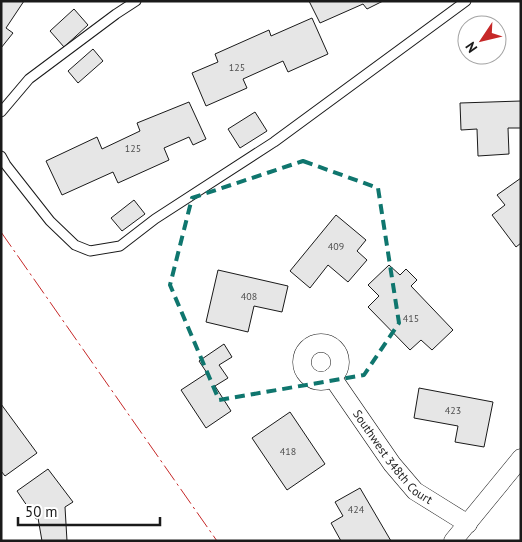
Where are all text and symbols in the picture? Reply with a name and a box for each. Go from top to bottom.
north arrow [457,15,507,65]
text: N [461,39,481,56]
house number: 125 [229,61,245,74]
house number: 125 [125,142,141,155]
house number: 409 [328,240,344,253]
house number: 408 [241,290,257,303]
house number: 415 [403,312,419,325]
house number: 423 [445,404,461,417]
street label: Southwest 348th Court [350,407,435,507]
house number: 418 [280,445,296,458]
scale bar [18,494,160,526]
text: 50 m [25,502,58,521]
house number: 424 [348,503,365,516]

